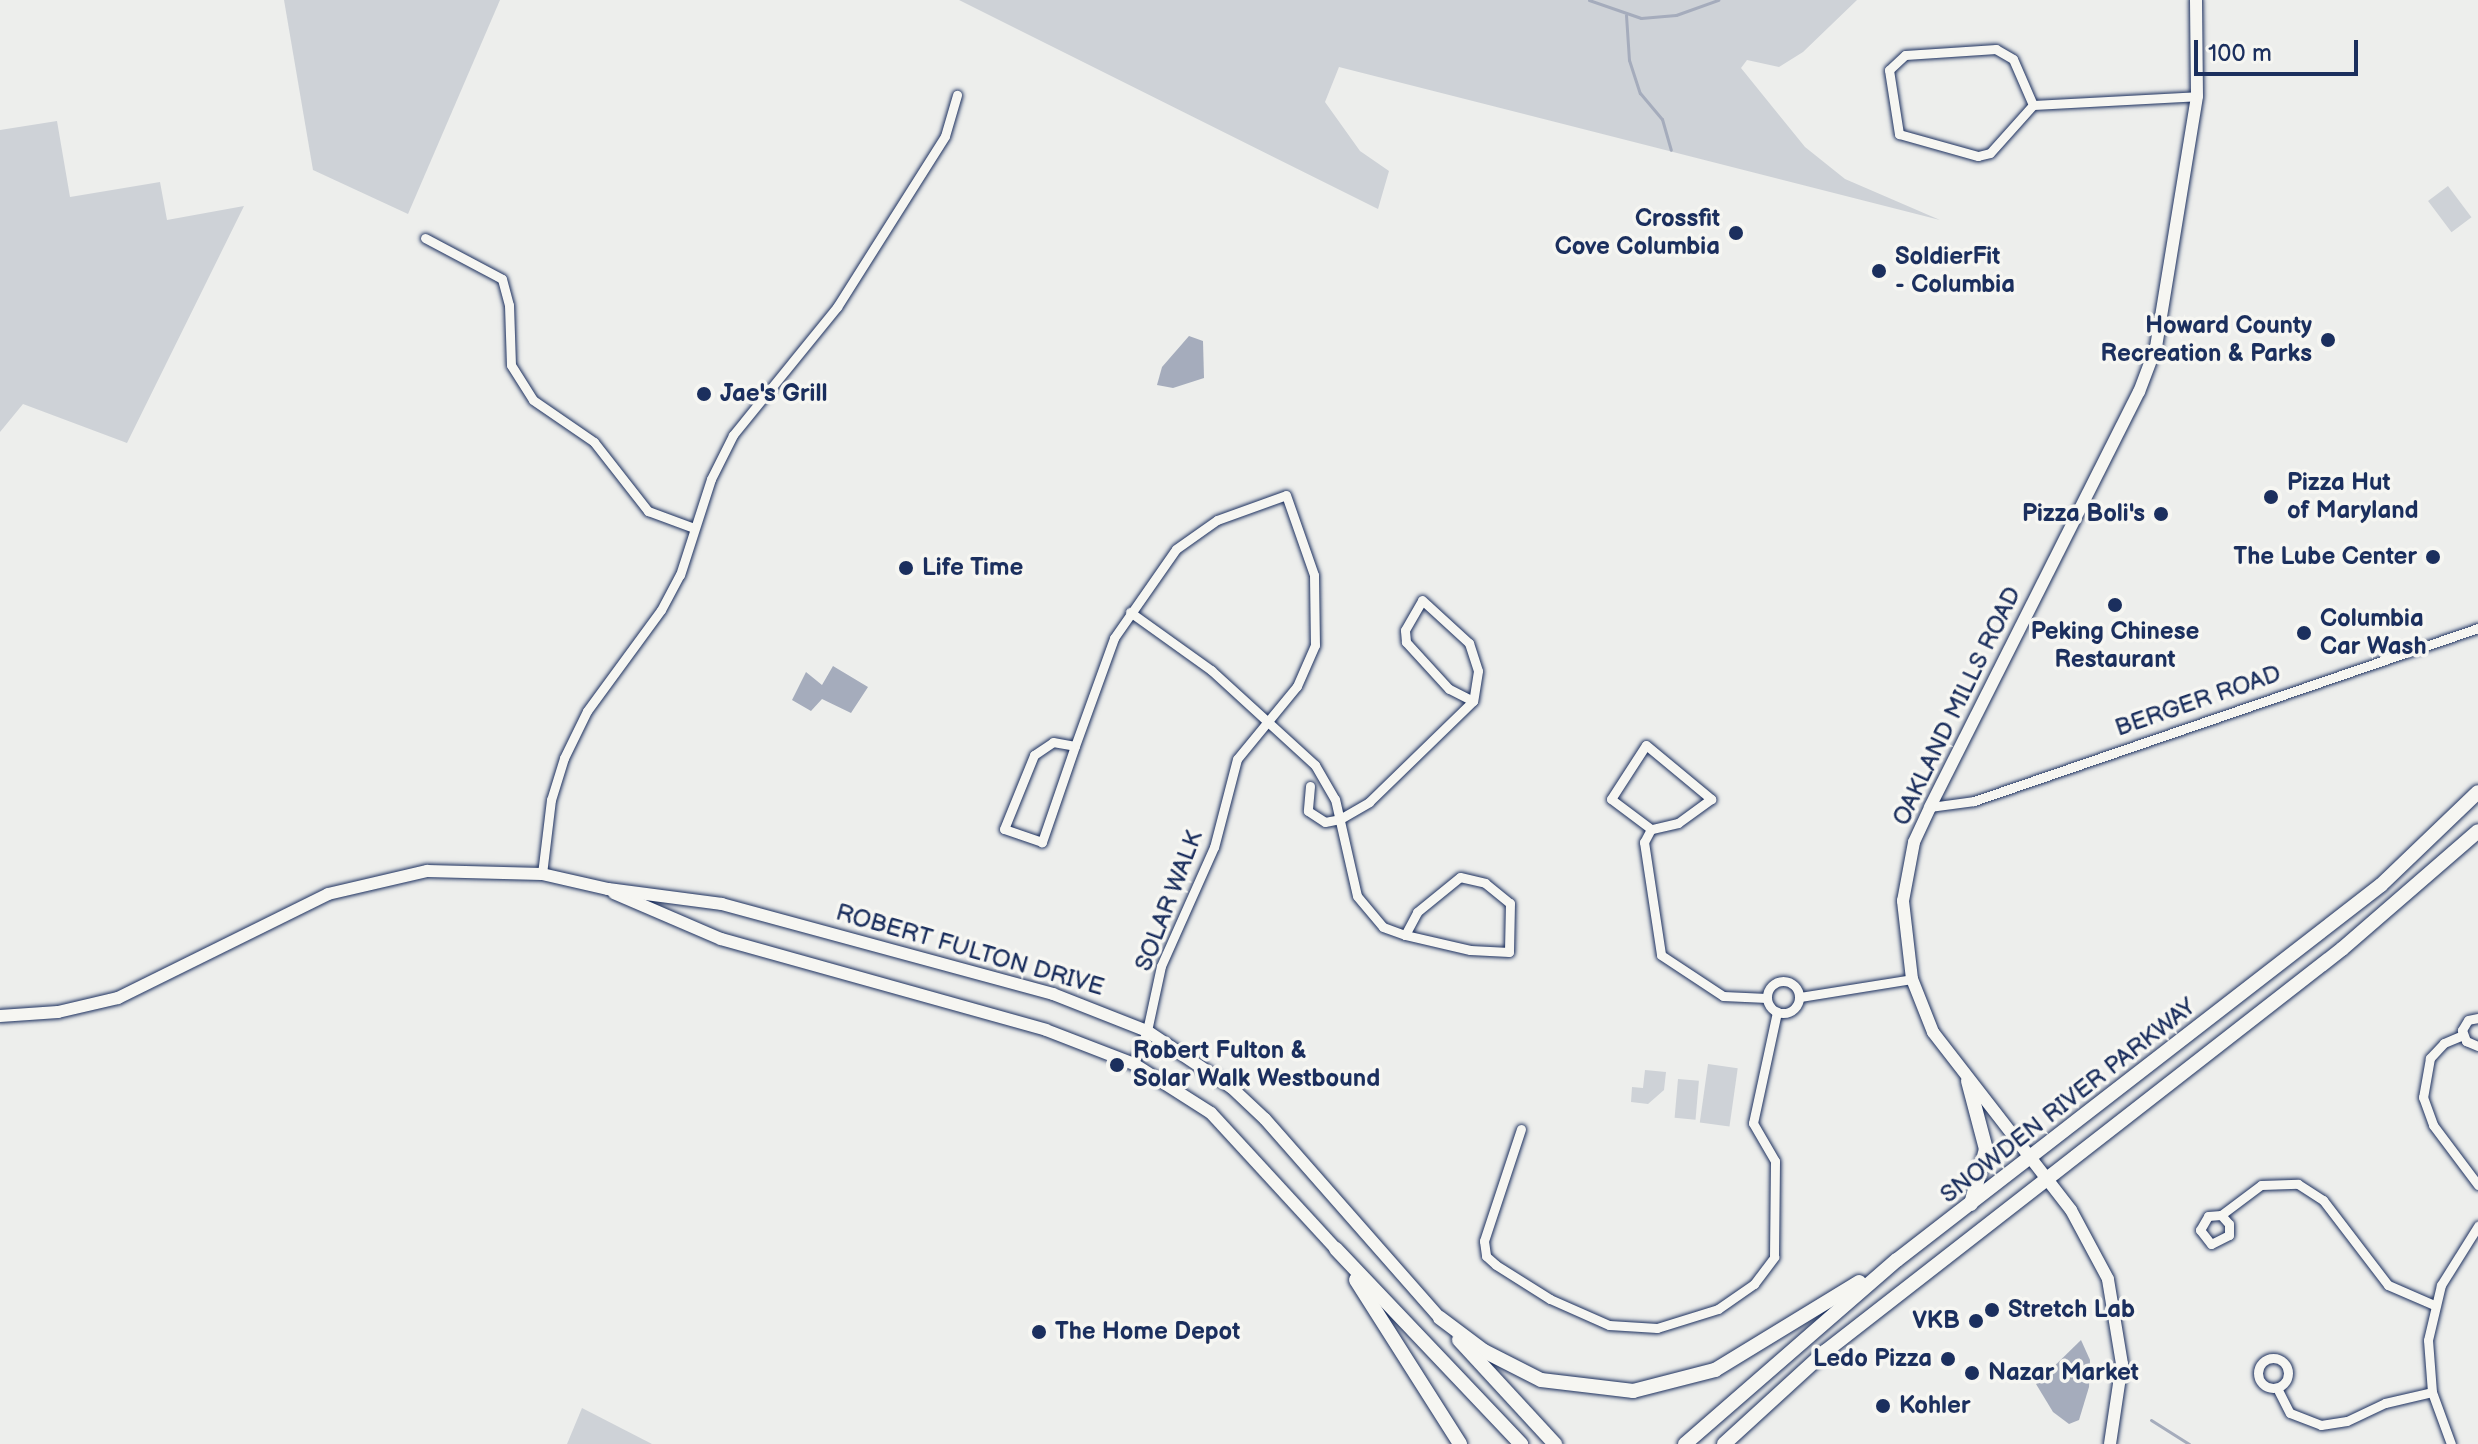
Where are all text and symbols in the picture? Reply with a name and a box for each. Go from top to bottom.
scale bar [2198,24,2362,74]
text: 100 m [2208,39,2272,68]
place label: Crossfit Cove Columbia [1555,205,1720,261]
marker: Crossfit Cove Columbia [1727,224,1745,242]
place label: SoldierFit - Columbia [1895,243,2015,299]
marker: SoldierFit - Columbia [1870,262,1888,280]
place label: Howard County Recreation & Parks [2101,312,2312,368]
marker: Howard County Recreation & Parks [2319,331,2337,349]
place label: Jae's Grill [720,380,827,408]
marker: Jae's Grill [695,385,713,403]
place label: Pizza Hut of Maryland [2287,469,2419,525]
marker: Pizza Hut of Maryland [2262,488,2280,506]
place label: Pizza Boli's [2022,500,2145,528]
marker: Pizza Boli's [2152,505,2170,523]
place label: The Lube Center [2234,543,2417,571]
marker: The Lube Center [2424,548,2442,566]
place label: Life Time [922,554,1023,582]
marker: Life Time [897,559,915,577]
street label: OAKLAND MILLS ROAD [1887,582,2027,830]
marker: Peking Chinese Restaurant [2106,596,2124,614]
place label: Columbia Car Wash [2320,605,2427,661]
place label: Peking Chinese Restaurant [2031,618,2199,674]
marker: Columbia Car Wash [2295,624,2313,642]
street label: BERGER ROAD [2111,659,2285,743]
street label: SOLAR WALK [1129,826,1209,976]
street label: ROBERT FULTON DRIVE [833,898,1107,1002]
street label: SNOWDEN RIVER PARKWAY [1935,992,2201,1210]
place label: Robert Fulton & Solar Walk Westbound [1133,1037,1380,1093]
marker: Robert Fulton & Solar Walk Westbound [1108,1056,1126,1074]
place label: Stretch Lab [2008,1296,2135,1324]
marker: Stretch Lab [1983,1301,2001,1319]
place label: VKB [1912,1307,1960,1335]
marker: VKB [1967,1312,1985,1330]
place label: The Home Depot [1055,1318,1240,1346]
marker: The Home Depot [1030,1323,1048,1341]
place label: Ledo Pizza [1813,1345,1932,1373]
marker: Ledo Pizza [1939,1350,1957,1368]
place label: Nazar Market [1988,1359,2139,1387]
marker: Nazar Market [1963,1364,1981,1382]
place label: Kohler [1899,1392,1970,1420]
marker: Kohler [1874,1397,1892,1415]

